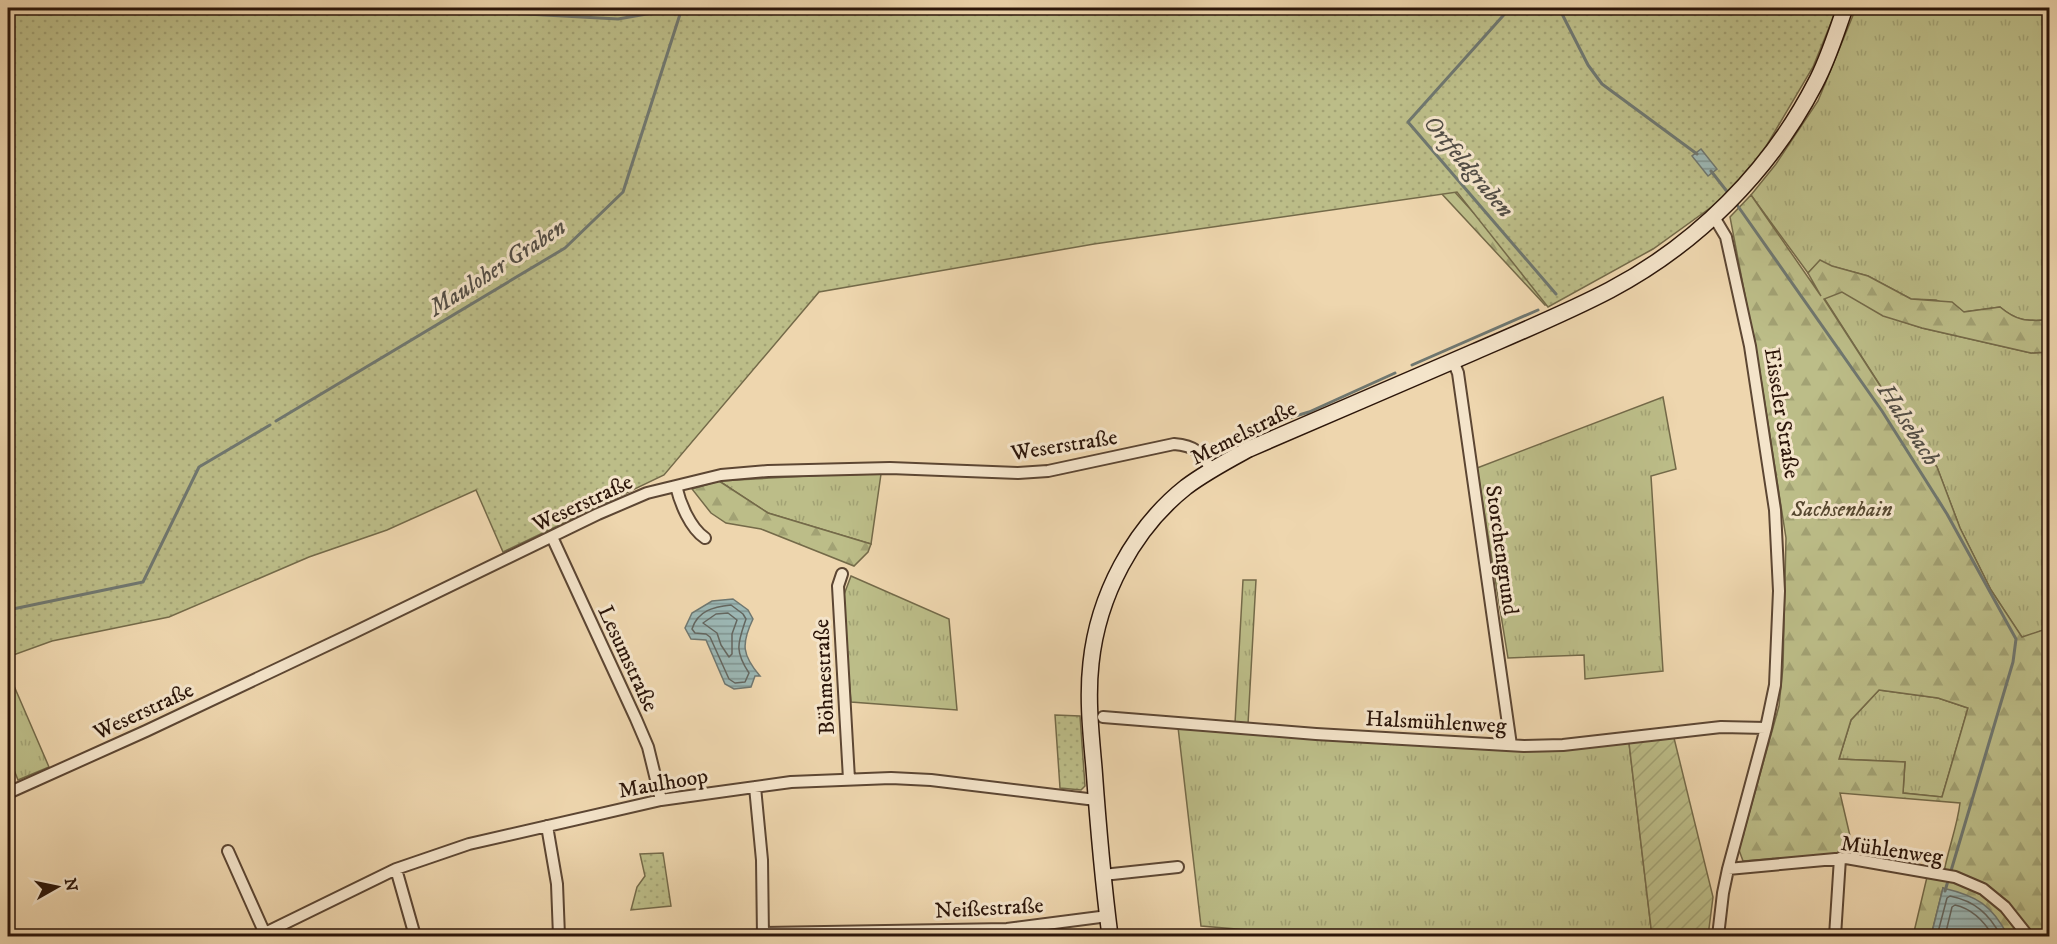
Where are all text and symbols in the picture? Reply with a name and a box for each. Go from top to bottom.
water label: Ortfeldgraben [1417,109,1520,224]
water label: Mauloher Graben [422,212,572,324]
street label: Eisseler Straße [1758,346,1805,481]
water label: Halsebach [1870,377,1946,472]
street label: Memelstraße [1186,395,1301,472]
street label: Weserstraße [1008,424,1119,467]
street label: Weserstraße [527,468,637,539]
street label: Storchengrund [1479,484,1524,617]
park label: Sachsenhain [1791,496,1892,523]
street label: Lesumstraße [591,601,664,716]
street label: Böhmestraße [808,618,841,736]
street label: Weserstraße [88,676,198,747]
street label: Halsmühlenweg [1365,705,1507,740]
street label: Maulhoop [616,762,710,805]
street label: Mühlenweg [1839,830,1945,871]
north arrow [27,857,87,917]
text: N [60,877,82,893]
street label: Neißestraße [934,892,1044,925]

